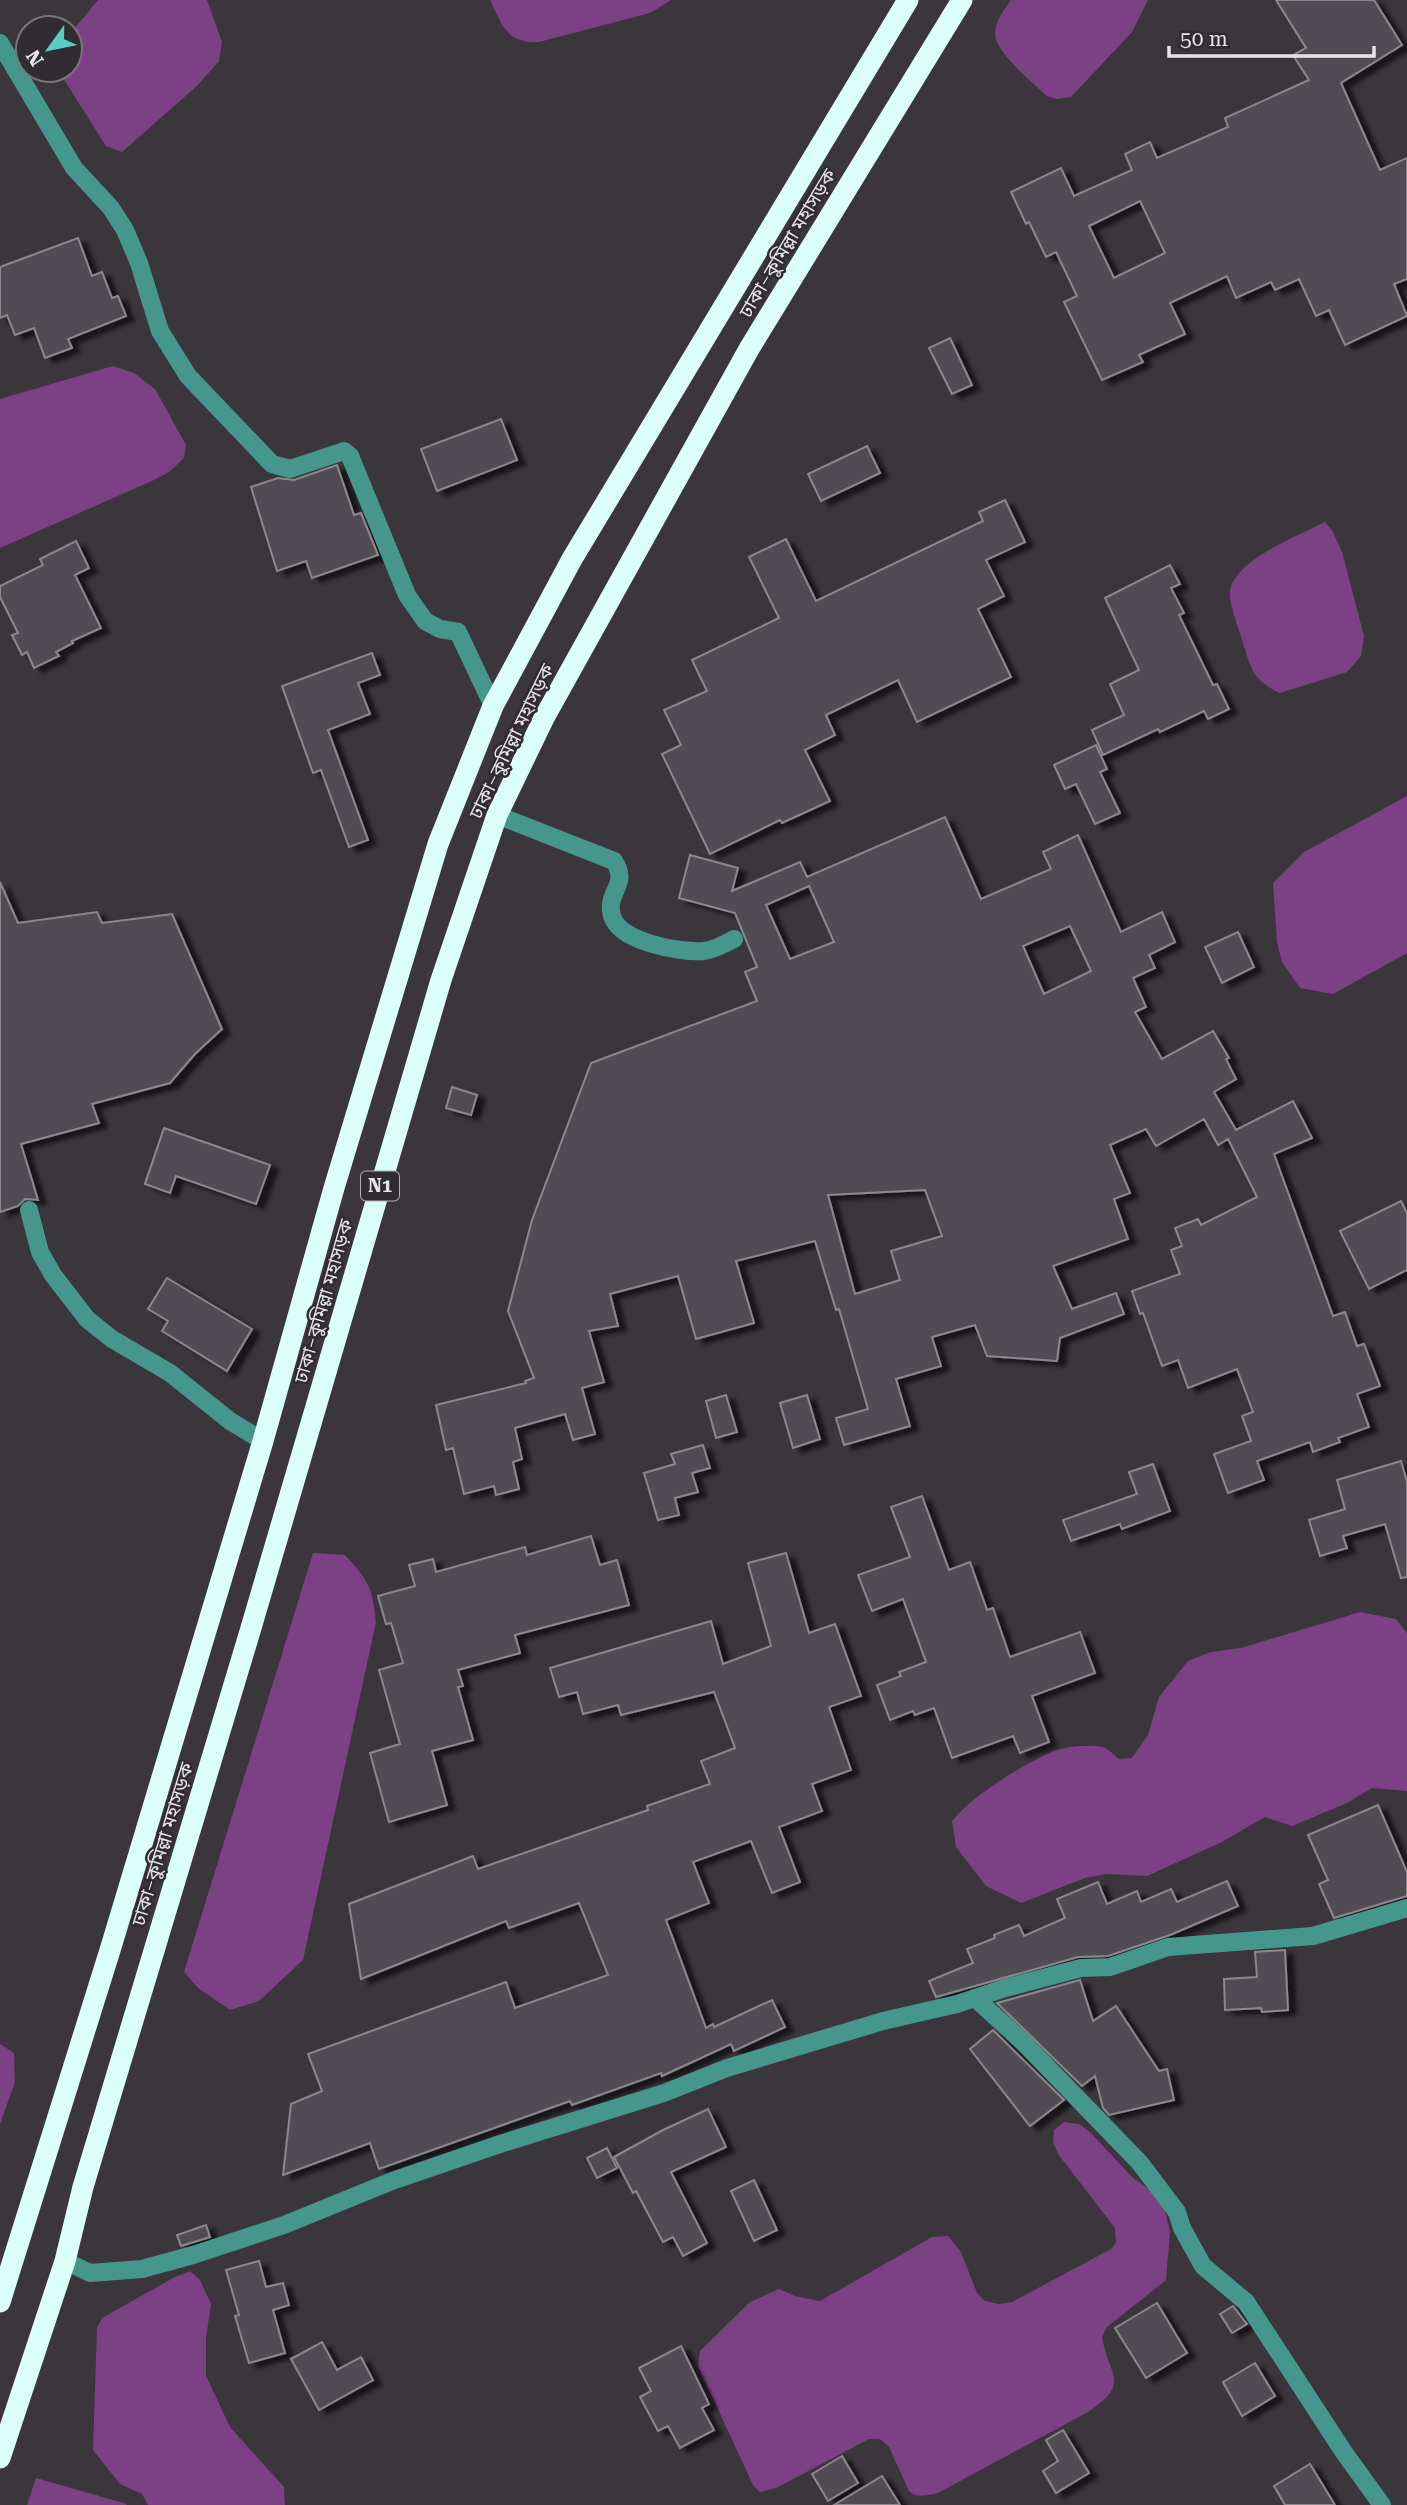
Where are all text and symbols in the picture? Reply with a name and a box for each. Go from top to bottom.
north arrow [14,14,84,84]
scale bar [1169,14,1374,58]
text: 50 m [1180,27,1228,51]
text: N [21,45,49,70]
street label: ঢাকা–কুমিল্লা মহাসড়ক [733,164,841,323]
street label: ঢাকা–কুমিল্লা মহাসড়ক [464,659,559,823]
road number: N1 [361,1171,399,1200]
street label: ঢাকা–কুমিল্লা মহাসড়ক [289,1216,358,1387]
street label: ঢাকা–কুমিল্লা মহাসড়ক [126,1759,198,1929]

